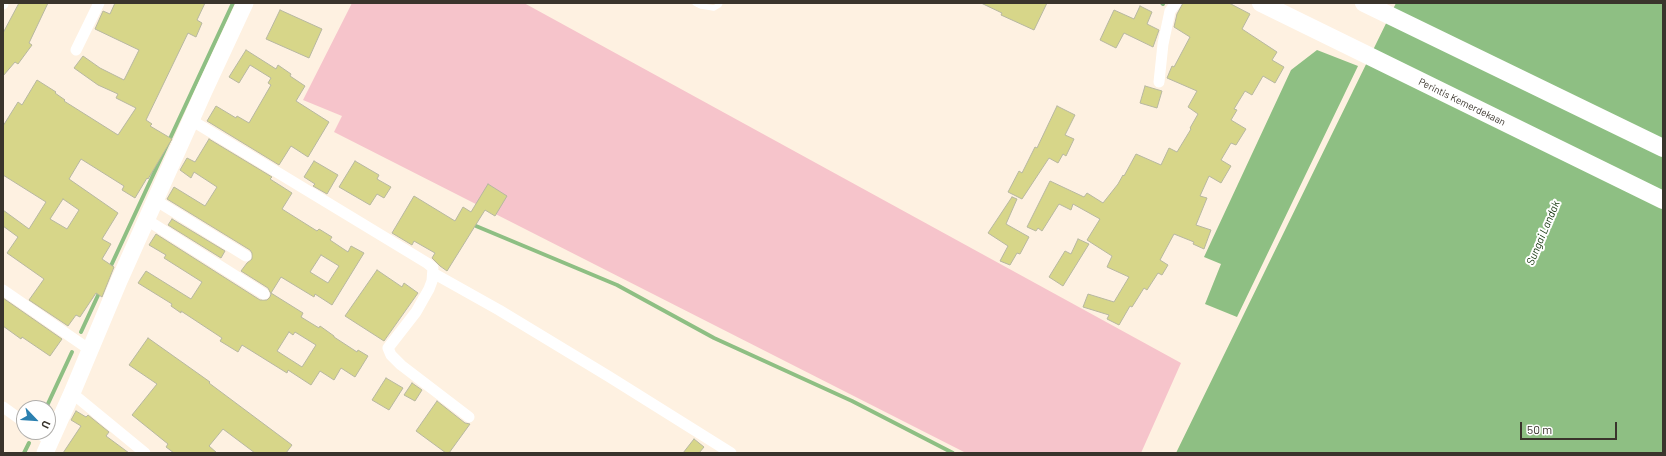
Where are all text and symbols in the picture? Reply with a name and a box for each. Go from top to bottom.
street label: Perintis Kemerdekaan [1417,76,1507,128]
water label: Sungai Landak [1524,199,1562,267]
north arrow [16,400,56,440]
scale bar [1522,414,1619,440]
text: U [39,419,54,431]
text: 50 m [1527,422,1552,436]

